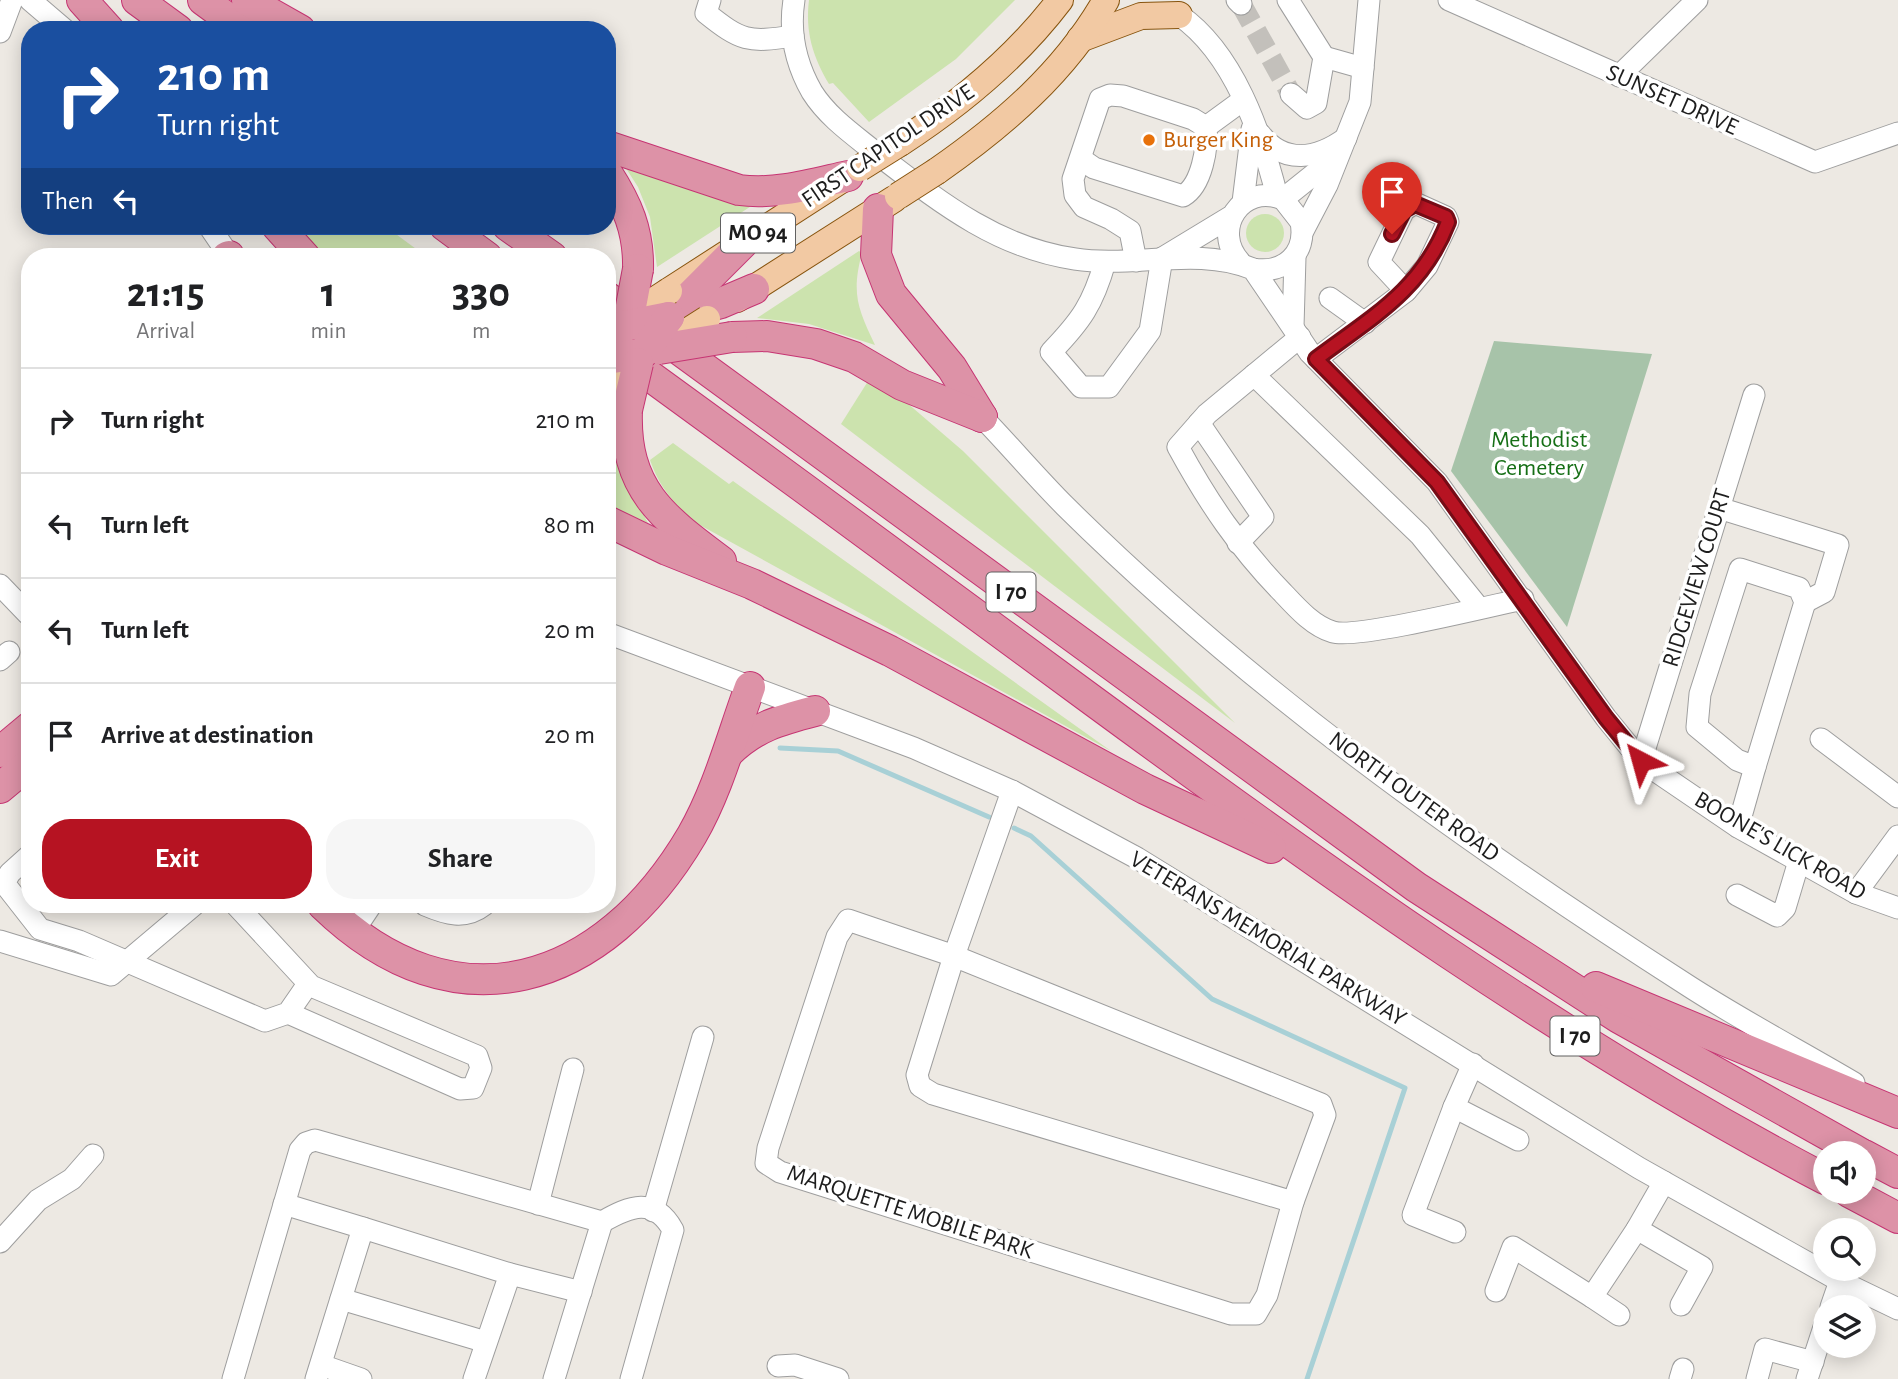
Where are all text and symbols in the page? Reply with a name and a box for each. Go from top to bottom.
icon: right [42,49,133,140]
text: 210 m [157,51,270,100]
street label: SUNSET DRIVE [1603,60,1742,140]
street label: FIRST CAPITOL DRIVE [798,79,979,212]
text: Turn right [157,109,279,141]
place label: Burger King [1163,128,1273,152]
marker: Burger King [1141,132,1157,148]
pin [1362,162,1422,234]
icon: arrive [1373,173,1411,211]
icon: left [107,182,145,220]
text: Then [42,188,93,214]
road number: MO 94 [721,214,795,252]
text: 21:15 [127,272,205,314]
text: 1 [321,272,336,314]
text: 330 [452,272,510,314]
text: Arrival [136,320,195,343]
text: min [310,320,346,343]
text: m [472,320,490,343]
icon: right [42,402,80,440]
text: Turn right [101,407,204,433]
text: 210 m [535,407,595,433]
park label: Methodist Cemetery [1491,428,1587,480]
street label: RIDGEVIEW COURT [1658,486,1736,670]
icon: left [42,507,80,545]
text: Turn left [101,512,189,538]
text: 80 m [544,512,595,538]
road number: I 70 [986,572,1036,612]
icon: left [42,612,80,650]
text: Turn left [101,617,189,643]
text: 20 m [544,617,595,643]
icon: arrive [42,717,80,755]
text: Arrive at destination [101,722,314,748]
text: 20 m [544,722,595,748]
position arrow [1604,724,1678,798]
street label: NORTH OUTER ROAD [1324,727,1504,867]
street label: BOONE'S LICK ROAD [1690,787,1870,905]
button: Exit [42,819,312,899]
button: Share [326,819,595,899]
street label: VETERANS MEMORIAL PARKWAY [1126,847,1411,1031]
road number: I 70 [1550,1016,1600,1056]
map controls [1813,1141,1876,1358]
button: sound [1813,1141,1876,1204]
street label: MARQUETTE MOBILE PARK [784,1161,1037,1263]
button: search [1813,1218,1876,1281]
button: layers [1813,1295,1876,1358]

